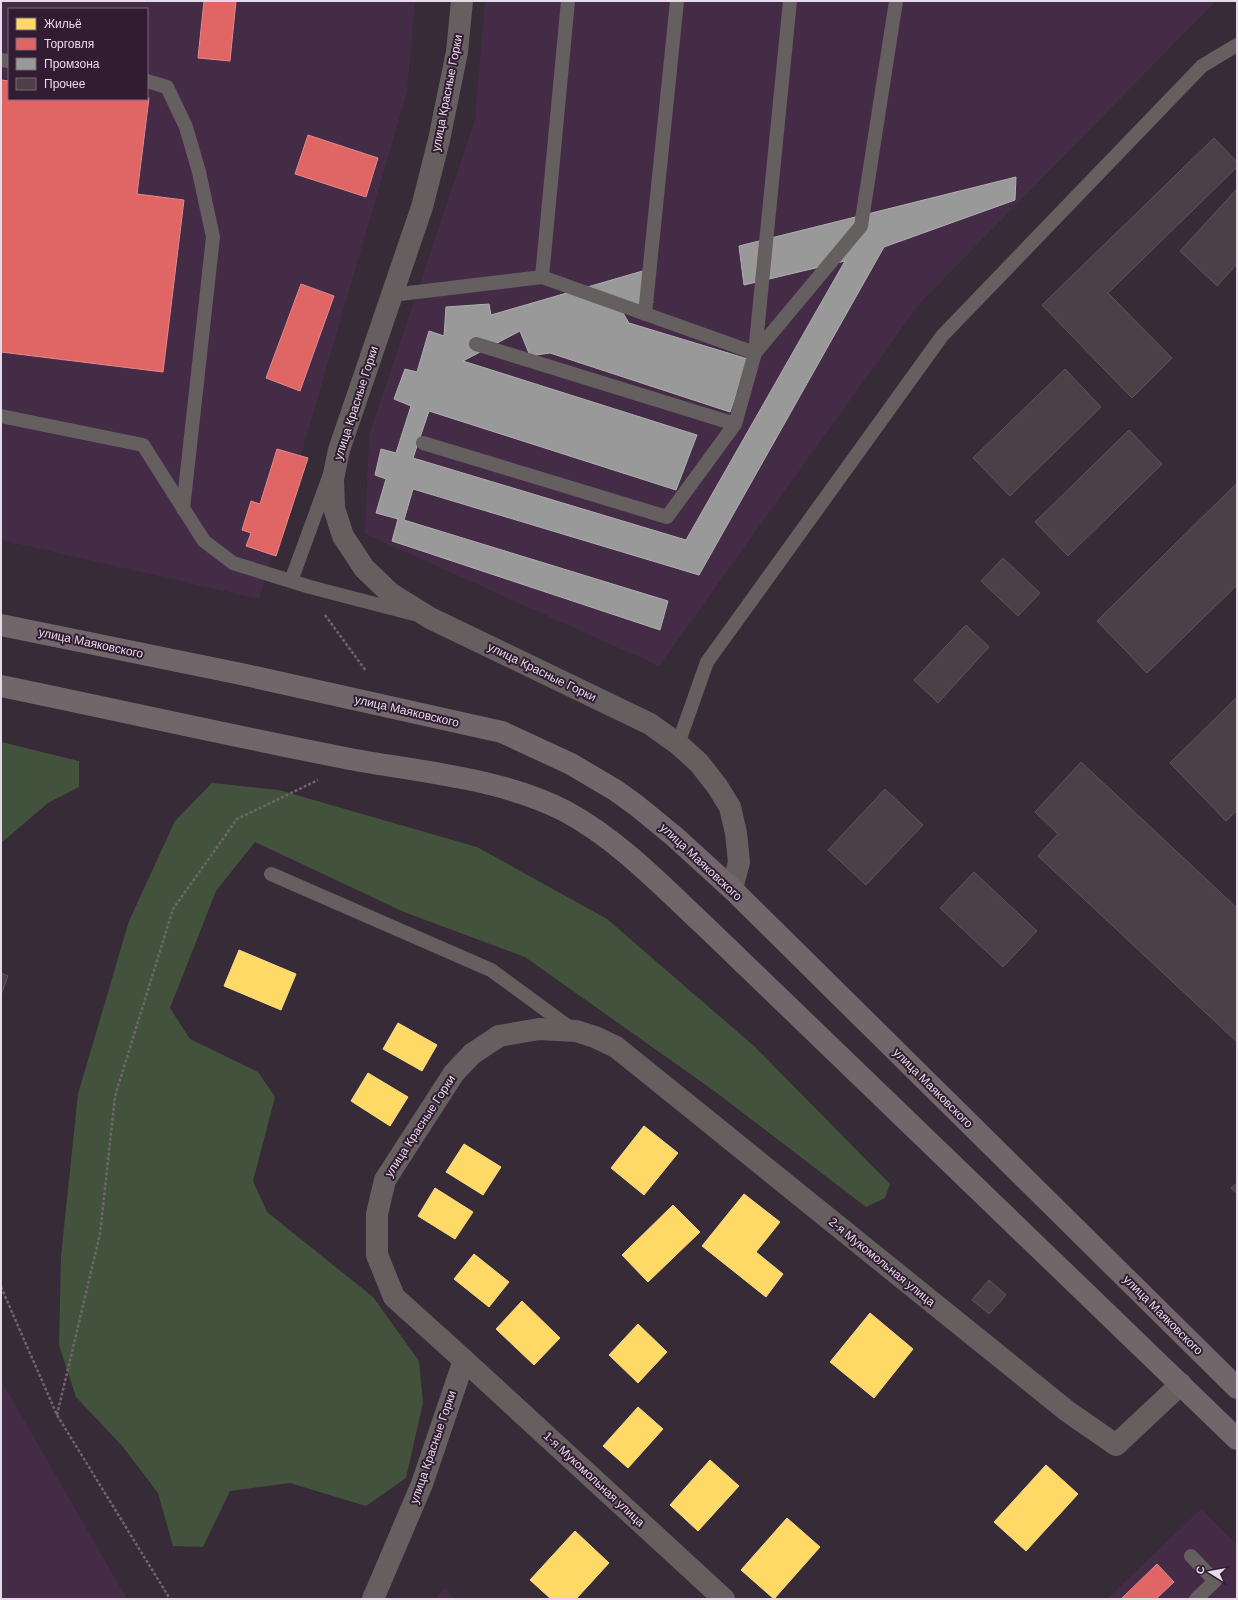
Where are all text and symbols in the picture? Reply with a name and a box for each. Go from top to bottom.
legend [8,8,148,100]
text: Жильё [44,17,82,31]
street label: улица Красные Горки [429,33,465,153]
text: Торговля [44,37,94,51]
text: Промзона [44,57,100,71]
text: Прочее [44,77,86,91]
street label: улица Красные Горки [331,344,381,462]
street label: улица Маяковского [37,625,145,661]
street label: улица Красные Горки [485,640,599,704]
street label: улица Маяковского [353,692,461,730]
street label: улица Маяковского [657,820,745,904]
street label: улица Маяковского [890,1045,976,1131]
street label: улица Красные Горки [382,1072,458,1180]
street label: 2-я Мукомольная улица [826,1215,938,1309]
street label: улица Маяковского [1120,1272,1206,1358]
street label: улица Красные Горки [407,1388,459,1506]
street label: 1-я Мукомольная улица [541,1429,648,1530]
north arrow [1190,1552,1230,1592]
text: С [1194,1565,1207,1575]

